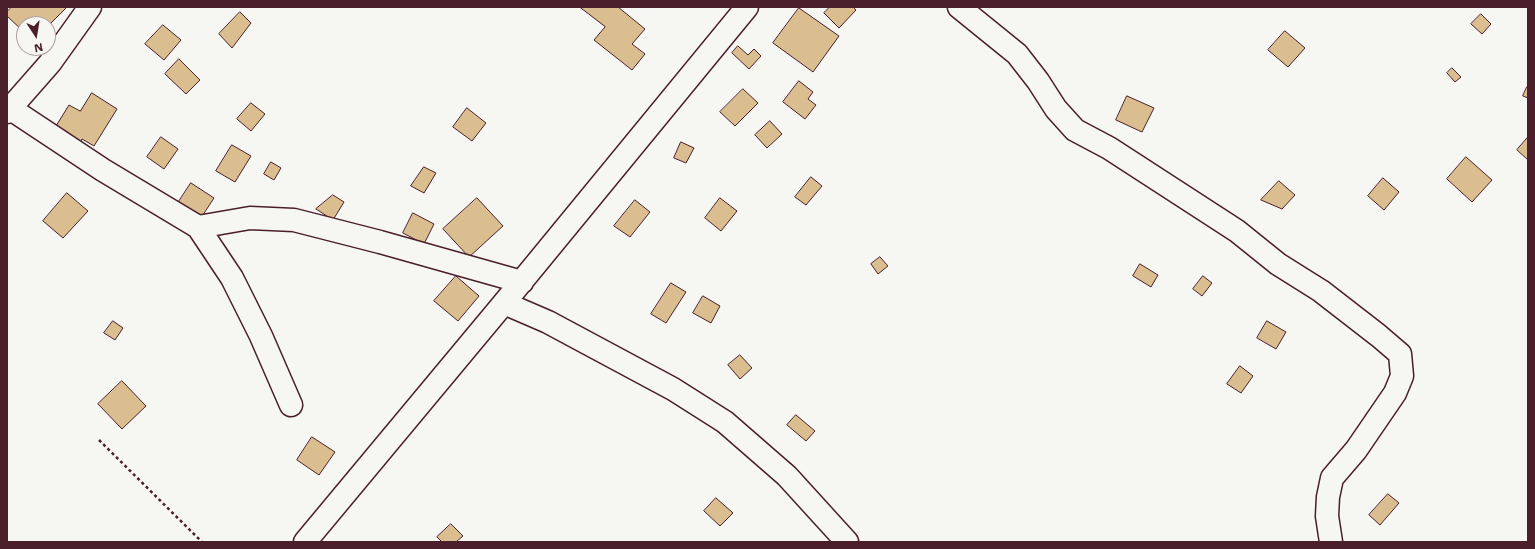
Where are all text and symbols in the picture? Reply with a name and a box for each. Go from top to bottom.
north arrow [16,16,56,56]
text: N [33,39,44,55]

